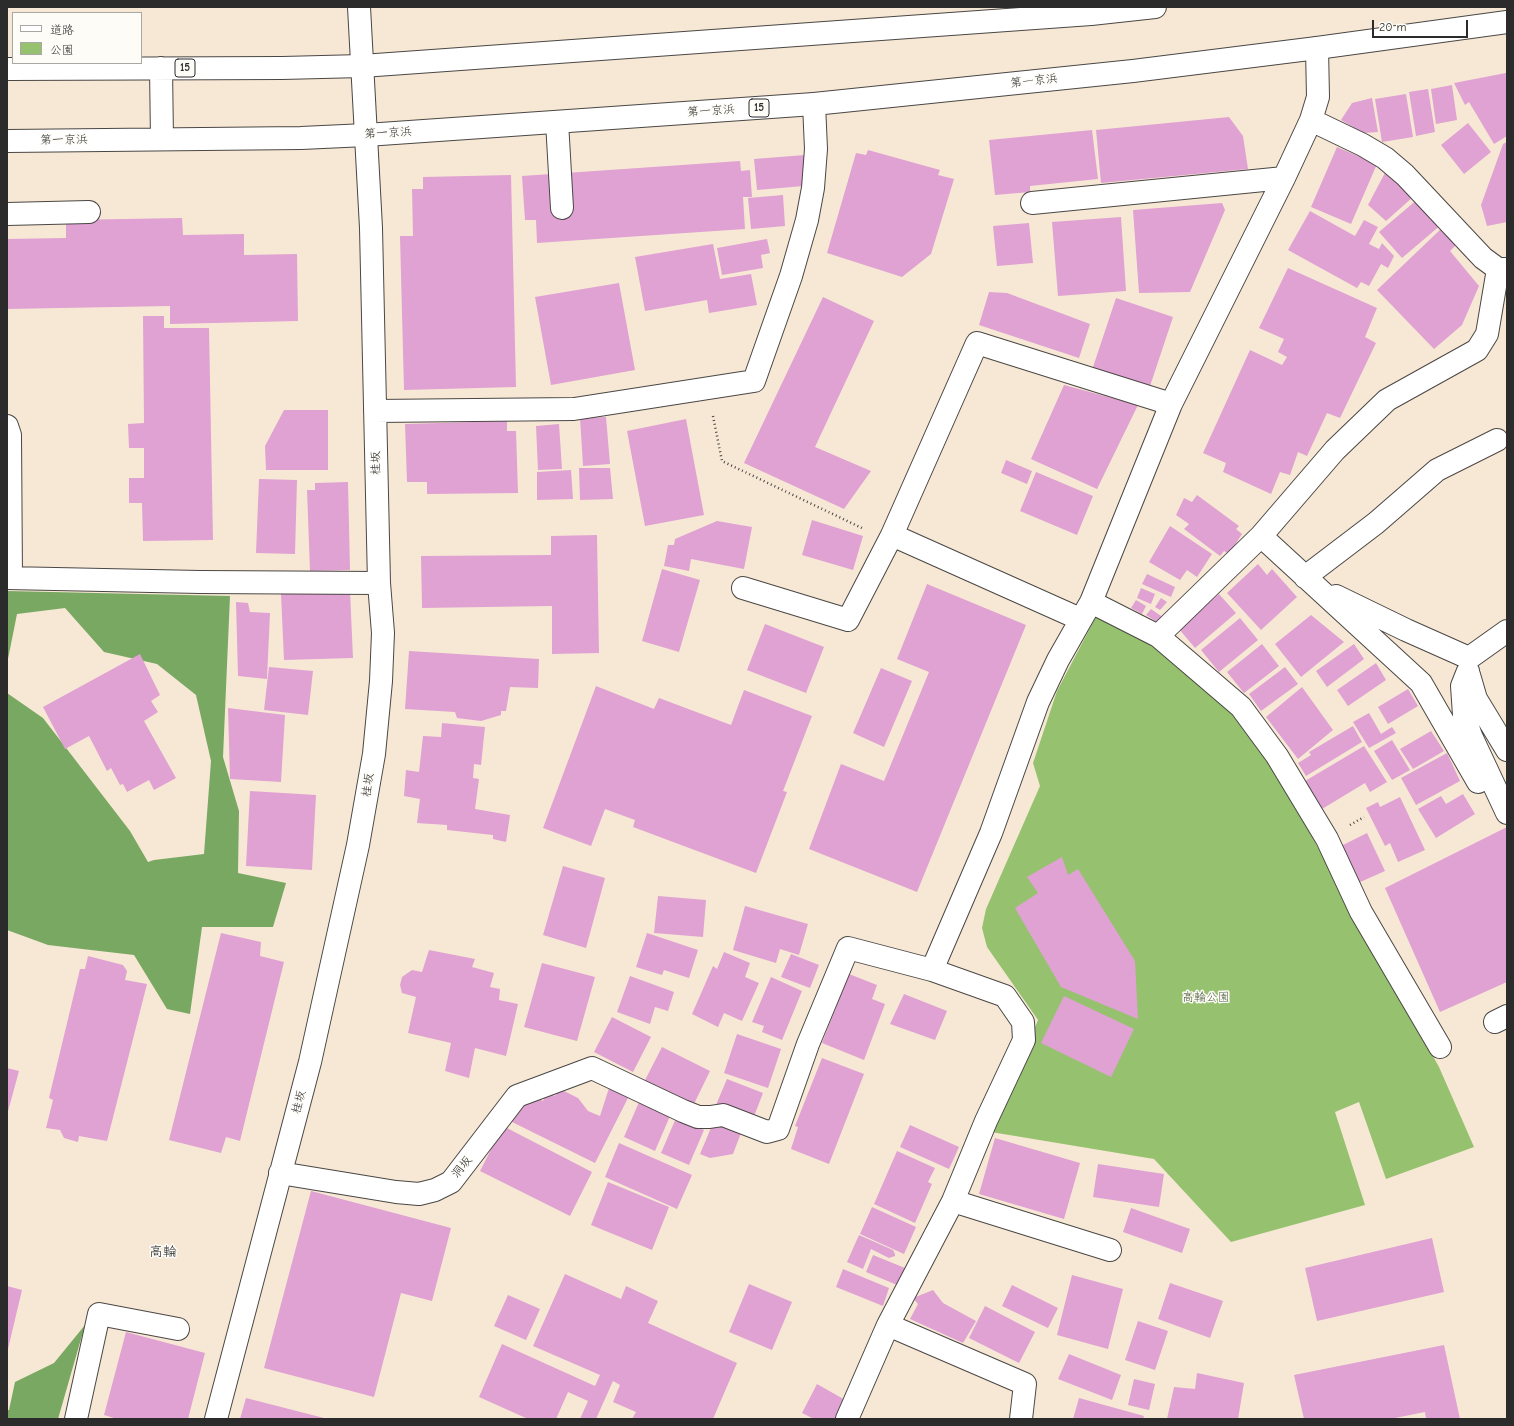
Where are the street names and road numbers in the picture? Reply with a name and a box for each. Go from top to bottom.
road number: 15 [175,59,195,77]
street label: 第一京浜 [1009,71,1059,91]
road number: 15 [749,99,769,117]
street label: 第一京浜 [687,102,735,120]
street label: 第一京浜 [364,125,412,141]
street label: 第一京浜 [40,132,88,148]
street label: 桂坂 [369,451,383,475]
street label: 桂坂 [359,772,377,798]
street label: 桂坂 [289,1089,309,1115]
street label: 洞坂 [449,1153,475,1181]

